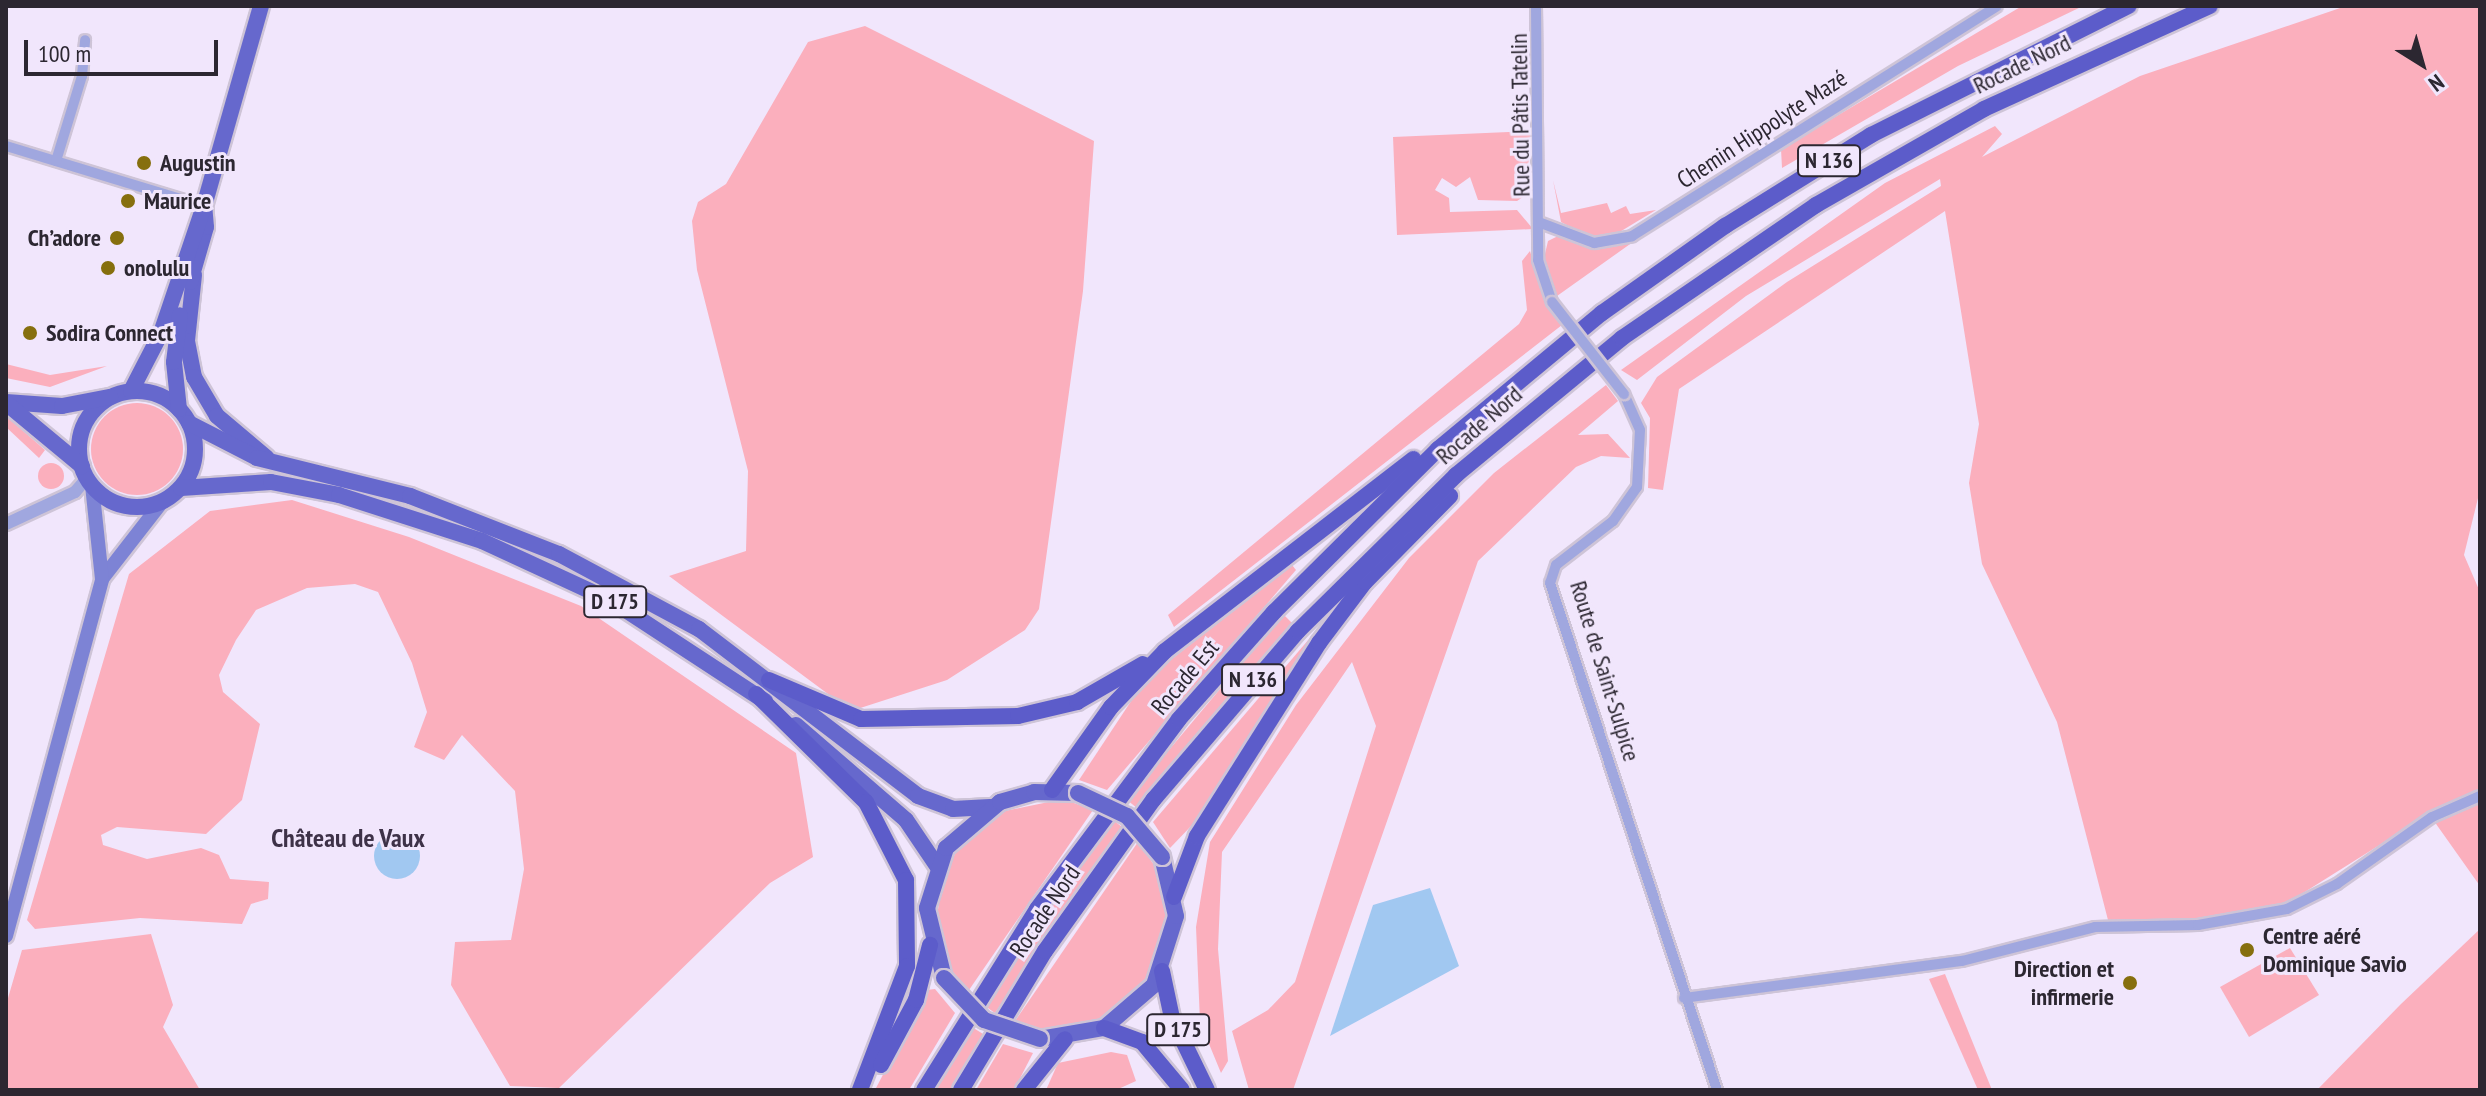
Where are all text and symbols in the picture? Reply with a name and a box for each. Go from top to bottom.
scale bar [28,24,222,74]
north arrow [2382,24,2462,104]
street label: Rocade Nord [1969,28,2075,100]
street label: Rue du Pâtis Tatelin [1504,33,1536,197]
text: 100 m [38,38,91,69]
street label: Chemin Hippolyte Mazé [1672,63,1852,195]
text: N [2423,68,2450,98]
road number: N 136 [1797,143,1861,179]
place label: Augustin [160,149,236,177]
marker: Augustin [135,154,153,172]
place label: Maurice [144,187,211,215]
marker: Maurice [119,192,137,210]
place label: Ch’adore [28,224,101,252]
marker: Ch’adore [108,229,126,247]
place label: onolulu [124,254,189,282]
marker: onolulu [99,259,117,277]
place label: Sodira Connect [46,319,173,347]
marker: Sodira Connect [21,324,39,342]
street label: Rocade Nord [1430,380,1528,470]
street label: Route de Saint-Sulpice [1564,577,1646,765]
road number: D 175 [583,584,647,620]
street label: Rocade Est [1145,633,1225,721]
road number: N 136 [1221,662,1285,698]
district label: Château de Vaux [271,822,425,854]
street label: Rocade Nord [1004,860,1086,962]
place label: Centre aéré Dominique Savio [2263,922,2407,978]
marker: Centre aéré Dominique Savio [2238,941,2256,959]
place label: Direction et infirmerie [2014,955,2114,1011]
marker: Direction et infirmerie [2121,974,2139,992]
road number: D 175 [1146,1012,1210,1048]

